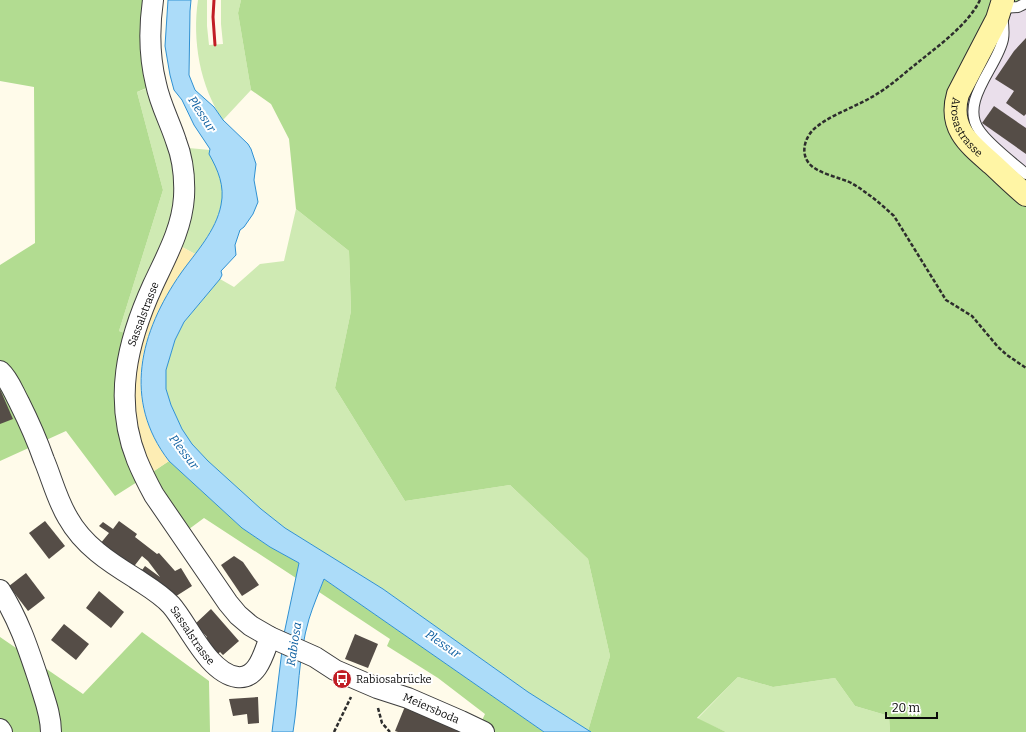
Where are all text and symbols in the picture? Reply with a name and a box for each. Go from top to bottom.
water label: Plessur [185,94,219,135]
street label: Arosastrasse [948,96,985,160]
street label: Sassalstrasse [125,280,162,348]
water label: Plessur [166,432,202,473]
street label: Sassalstrasse [167,604,217,668]
water label: Rabiosa [284,621,304,667]
water label: Plessur [423,627,464,662]
bus stop icon: Rabiosabrücke [331,668,353,690]
place label: Rabiosabrücke [356,673,432,686]
street label: Meiersboda [401,691,461,726]
scale bar [886,694,937,720]
text: 20 m [892,701,921,715]

